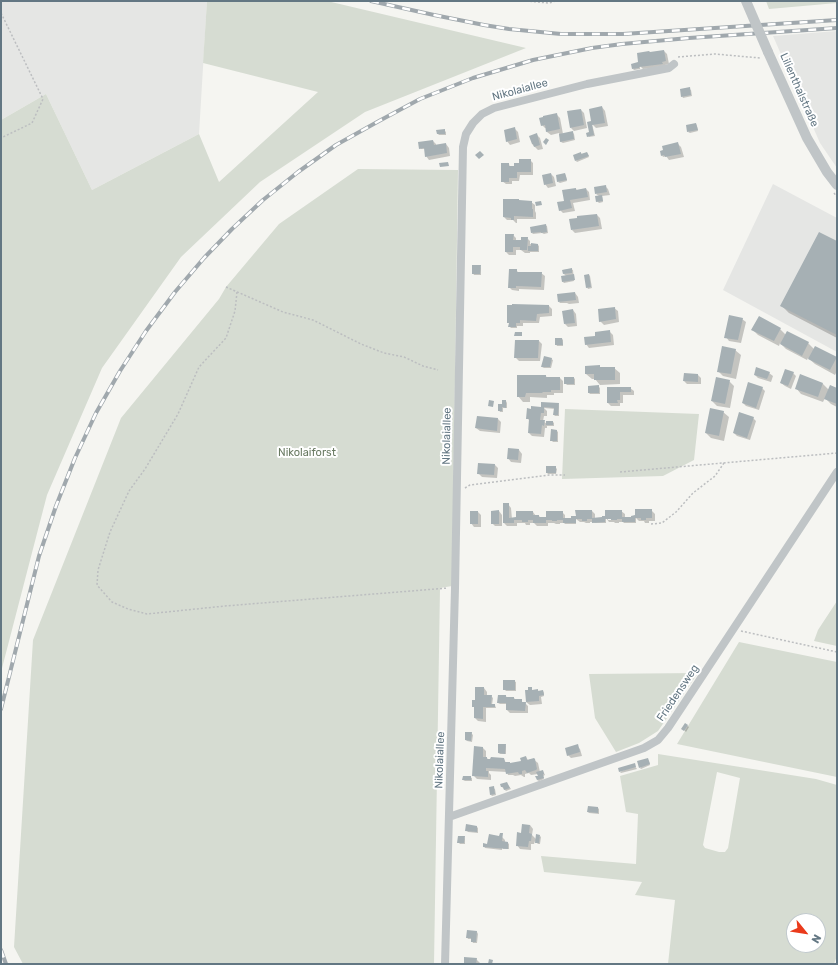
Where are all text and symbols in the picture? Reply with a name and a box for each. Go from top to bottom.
street label: Lilienthalstraße [777,51,821,129]
street label: Nikolaiallee [491,76,549,104]
street label: Nikolaiallee [440,407,454,465]
park label: Nikolaiforst [278,446,336,460]
street label: Friedensweg [654,662,702,724]
street label: Nikolaiallee [432,731,448,789]
north arrow [786,913,826,953]
text: N [808,932,824,945]

